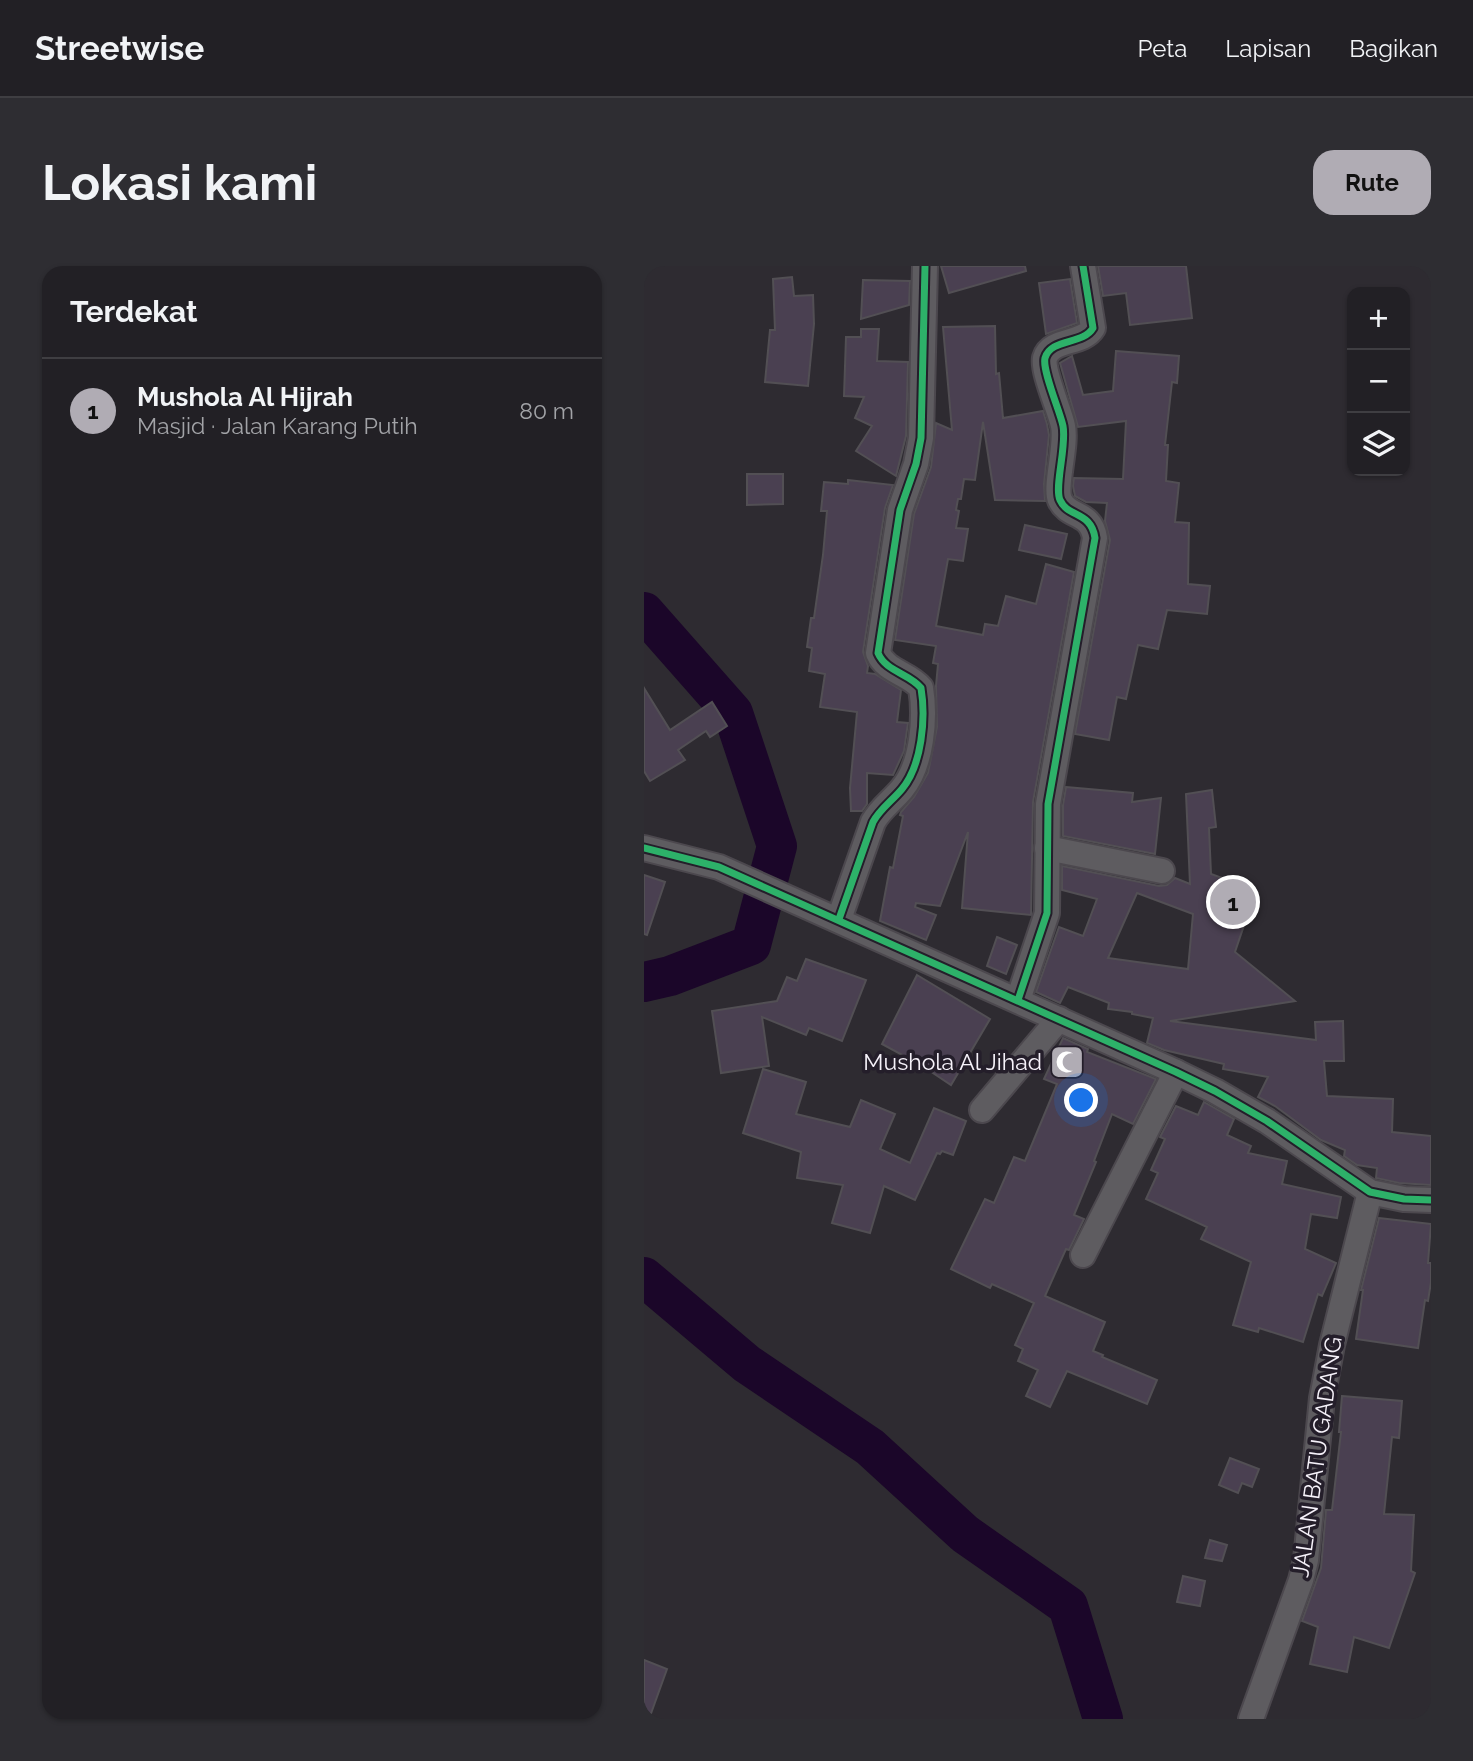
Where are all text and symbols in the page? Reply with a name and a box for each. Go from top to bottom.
text: Streetwise [35,29,204,68]
text: Peta [1138,34,1187,63]
text: Lapisan [1225,34,1311,63]
text: Bagikan [1349,34,1438,63]
button: Rute [1313,150,1431,215]
text: Lokasi kami [42,154,317,211]
map controls [1347,287,1410,476]
button: + [1347,287,1410,350]
text: Terdekat [70,294,198,329]
button: − [1347,350,1410,413]
text: Mushola Al Hijrah [137,382,353,412]
text: 1 [87,397,99,424]
text: 80 m [519,397,574,424]
text: Masjid · Jalan Karang Putih [137,412,418,439]
button: layers [1347,413,1410,476]
pin: 1 [1210,876,1256,928]
mosque icon: Mushola Al Jihad [1048,1043,1086,1081]
place label: Mushola Al Jihad [863,1048,1042,1075]
your location [1064,1083,1098,1117]
street label: JALAN BATU GADANG [1286,1335,1347,1579]

